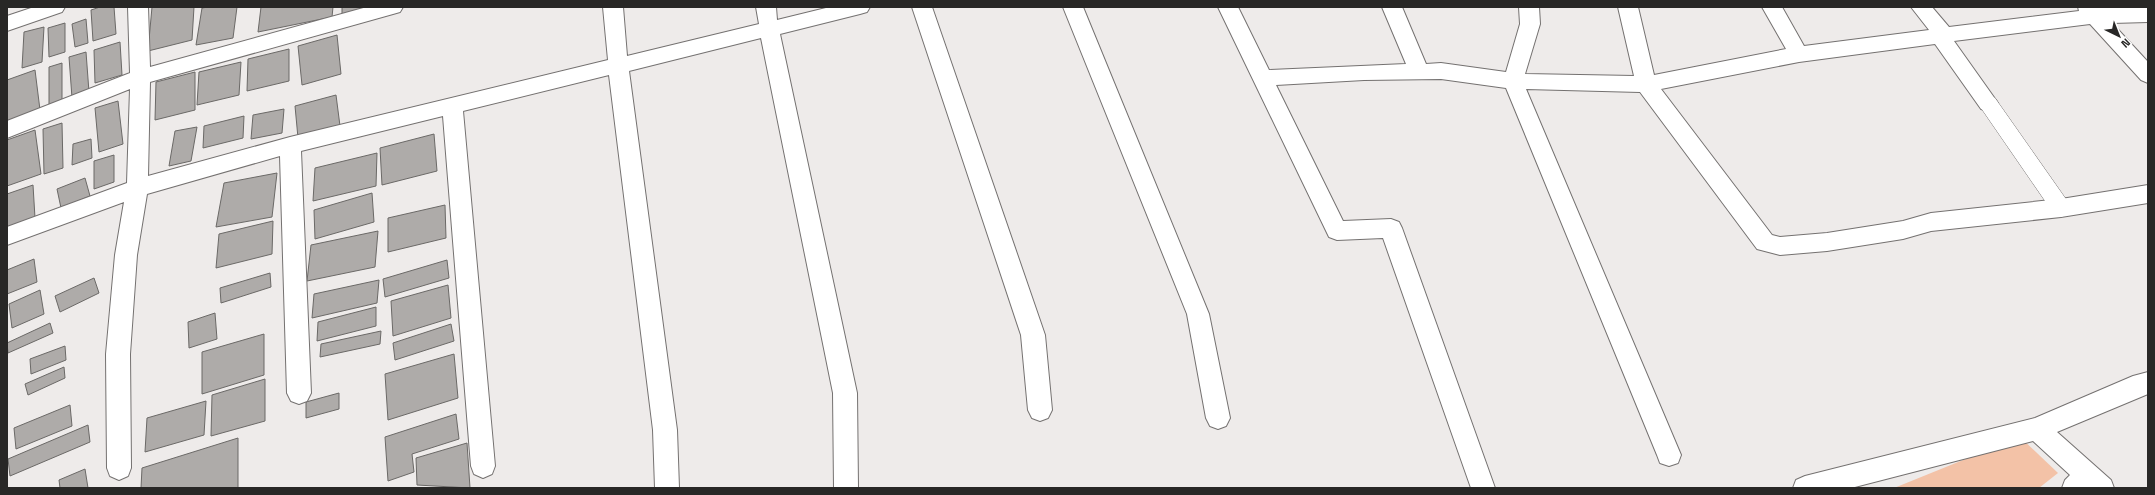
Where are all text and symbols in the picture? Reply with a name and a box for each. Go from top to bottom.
north arrow [2099,16,2139,56]
text: N [2118,36,2133,51]

